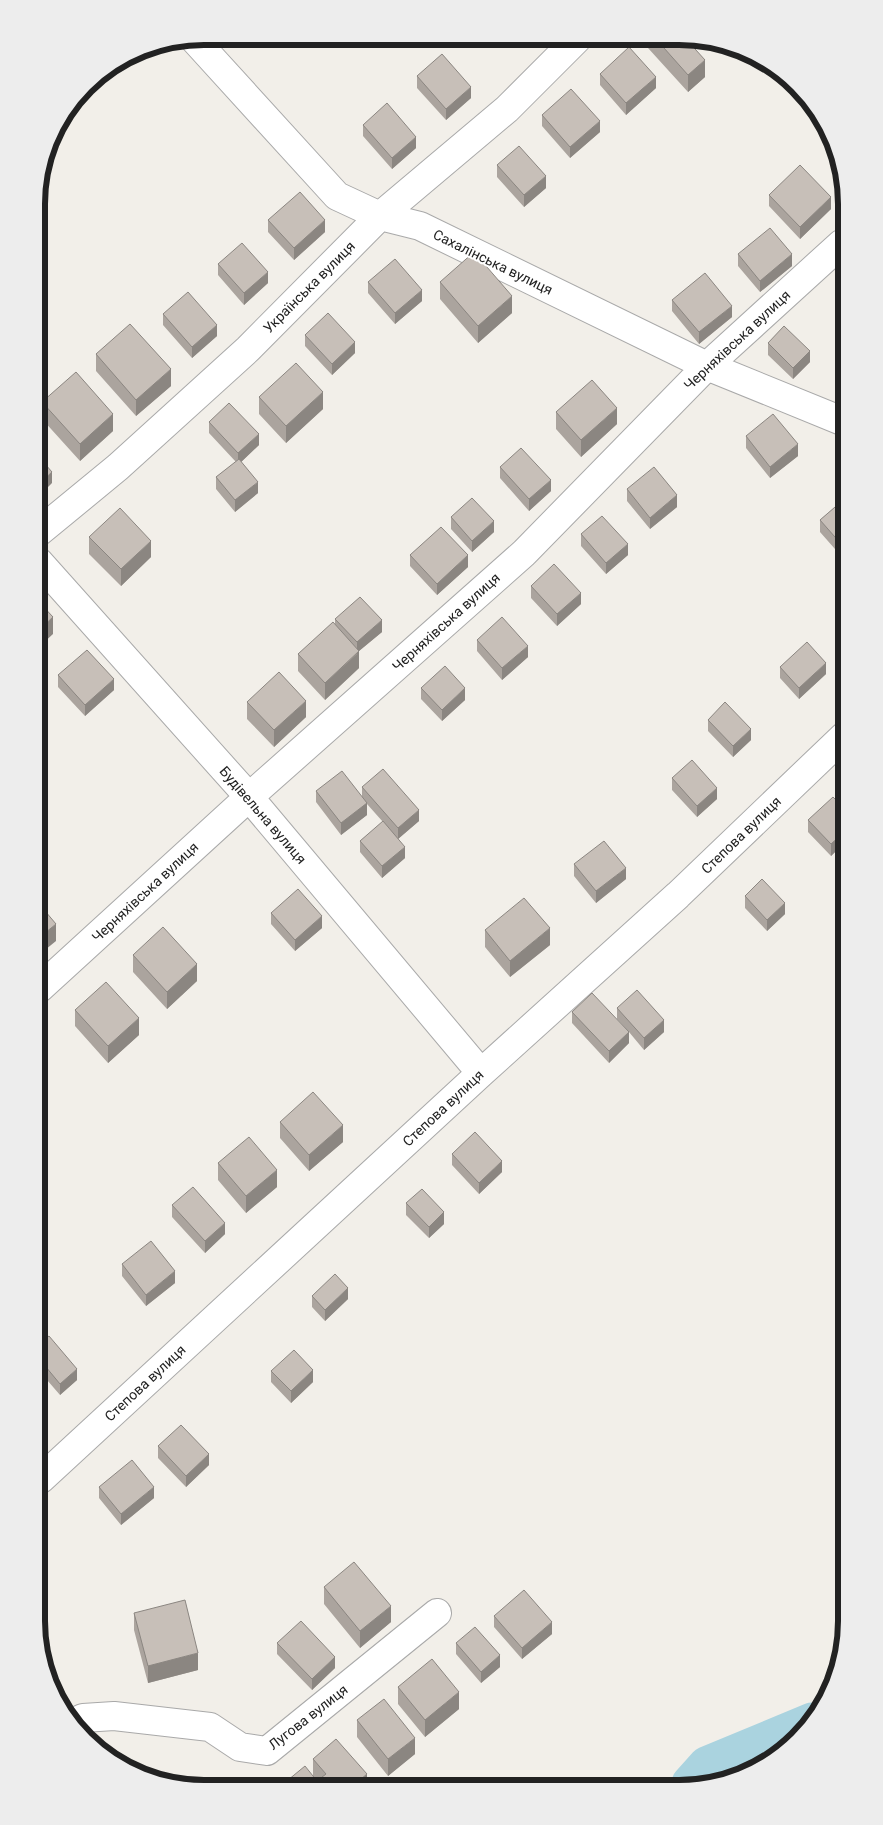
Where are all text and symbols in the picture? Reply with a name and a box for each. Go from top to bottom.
street label: Сахалінська вулиця [431,226,555,298]
street label: Українська вулиця [260,238,358,336]
street label: Черняхівська вулиця [681,287,793,393]
street label: Черняхівська вулиця [389,570,503,674]
street label: Будівельна вулиця [216,763,310,867]
street label: Степова вулиця [698,793,784,877]
street label: Черняхівська вулиця [89,839,201,945]
street label: Степова вулиця [399,1067,487,1149]
street label: Степова вулиця [101,1342,189,1424]
street label: Лугова вулиця [265,1681,351,1753]

